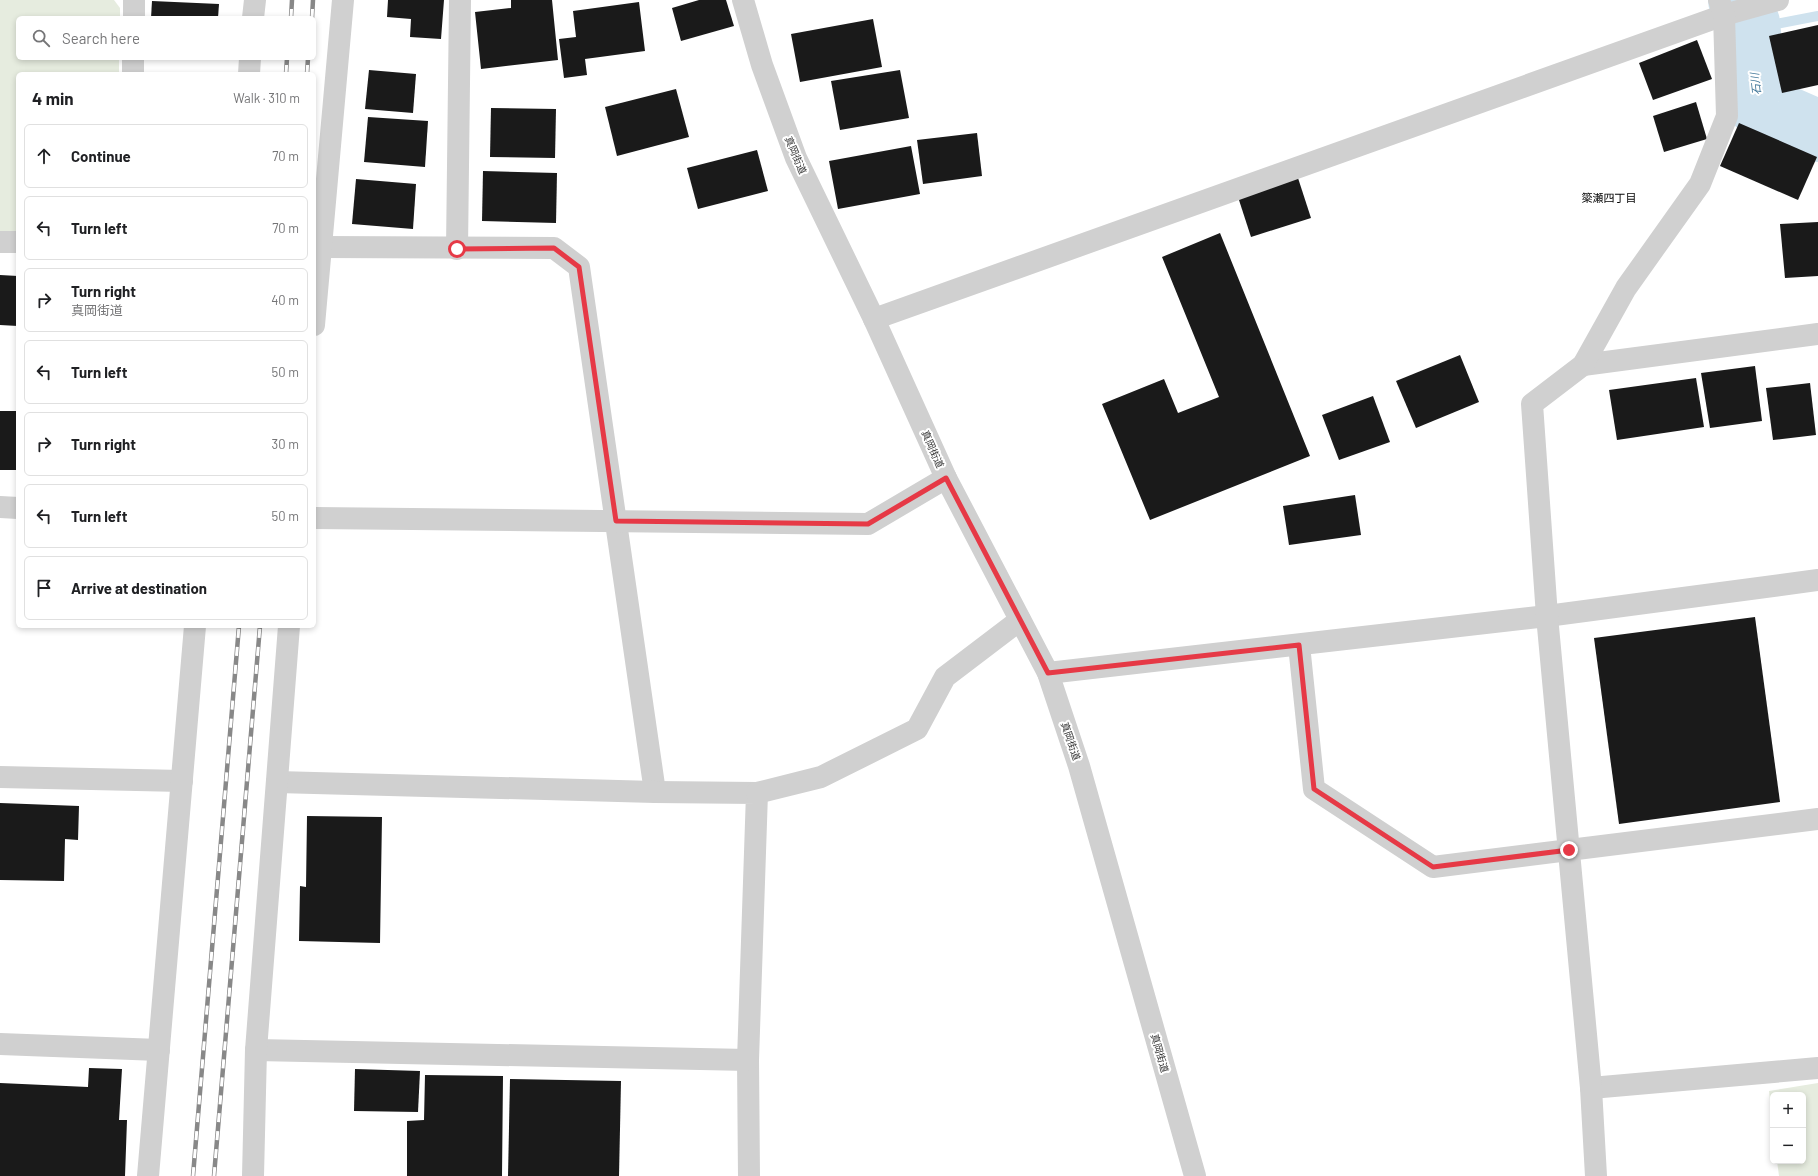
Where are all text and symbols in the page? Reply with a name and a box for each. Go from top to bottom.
search box [16,16,316,60]
icon: search [30,27,52,49]
text: Search here [62,29,140,47]
water label: 石川 [1747,71,1763,96]
text: 4 min [32,88,74,108]
text: Walk · 310 m [233,90,300,106]
street label: 真岡街道 [783,134,809,176]
icon: ahead [33,145,55,167]
text: Continue [71,147,131,165]
text: 70 m [272,148,299,164]
district label: 簗瀬四丁目 [1582,191,1637,204]
icon: left [33,217,55,239]
text: Turn left [71,219,127,237]
text: 70 m [272,220,299,236]
route start [448,240,466,258]
text: Turn right [71,282,136,300]
icon: right [33,289,55,311]
text: 40 m [271,292,299,308]
text: 真岡街道 [71,302,123,318]
icon: left [33,361,55,383]
text: Turn left [71,363,127,381]
text: 50 m [272,364,299,380]
street label: 真岡街道 [919,428,947,470]
icon: right [33,433,55,455]
text: Turn right [71,435,136,453]
text: 30 m [272,436,299,452]
icon: left [33,505,55,527]
text: Turn left [71,507,127,525]
text: 50 m [272,508,299,524]
icon: arrive [33,577,55,599]
text: Arrive at destination [71,579,207,597]
street label: 真岡街道 [1059,720,1083,762]
route end [1560,841,1578,859]
street label: 真岡街道 [1149,1032,1171,1074]
map controls [1770,1092,1806,1164]
button: + [1770,1092,1806,1128]
button: − [1770,1128,1806,1164]

